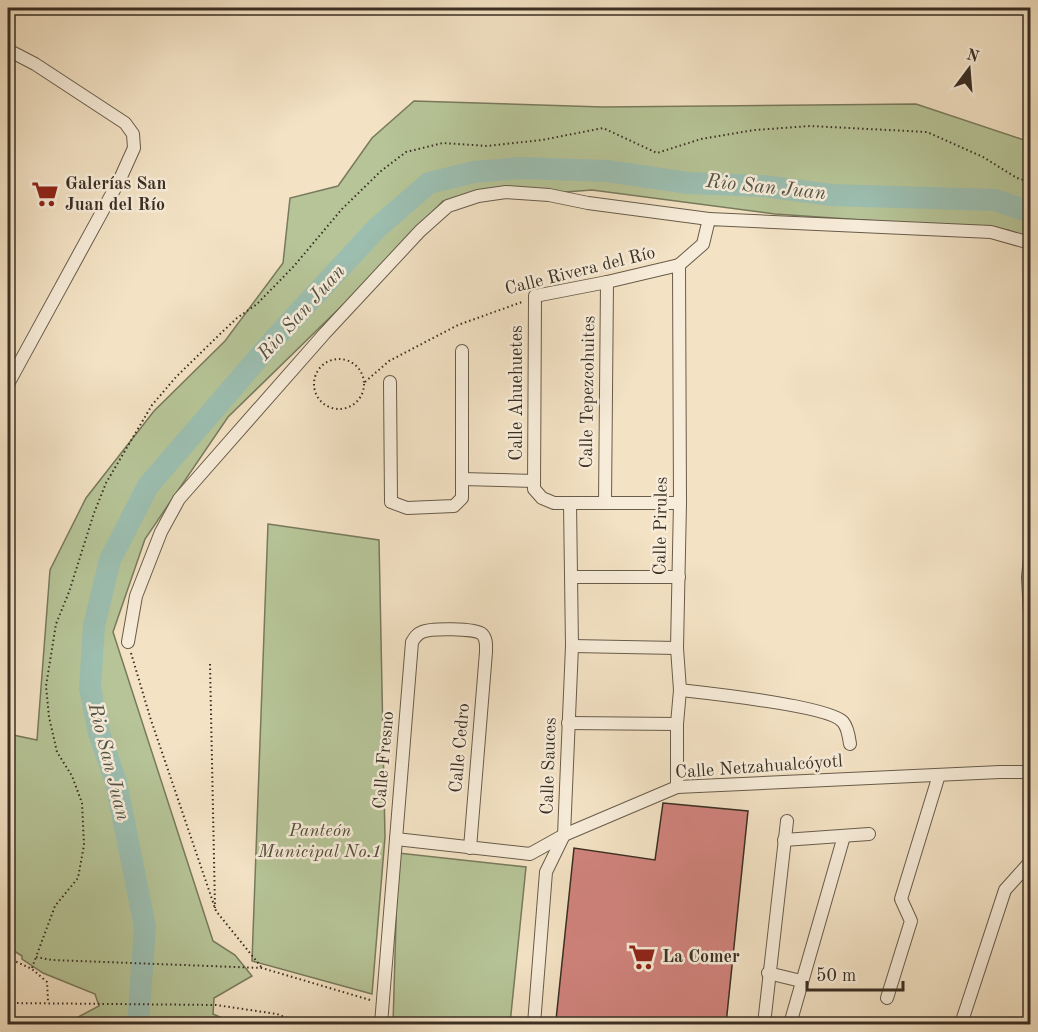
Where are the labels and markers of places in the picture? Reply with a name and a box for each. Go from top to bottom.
place label: Galerías San Juan del Río [65,175,167,214]
supermarket icon: Galerías San Juan del Río [30,179,60,209]
supermarket icon: La Comer [627,942,657,972]
place label: La Comer [662,948,740,966]

